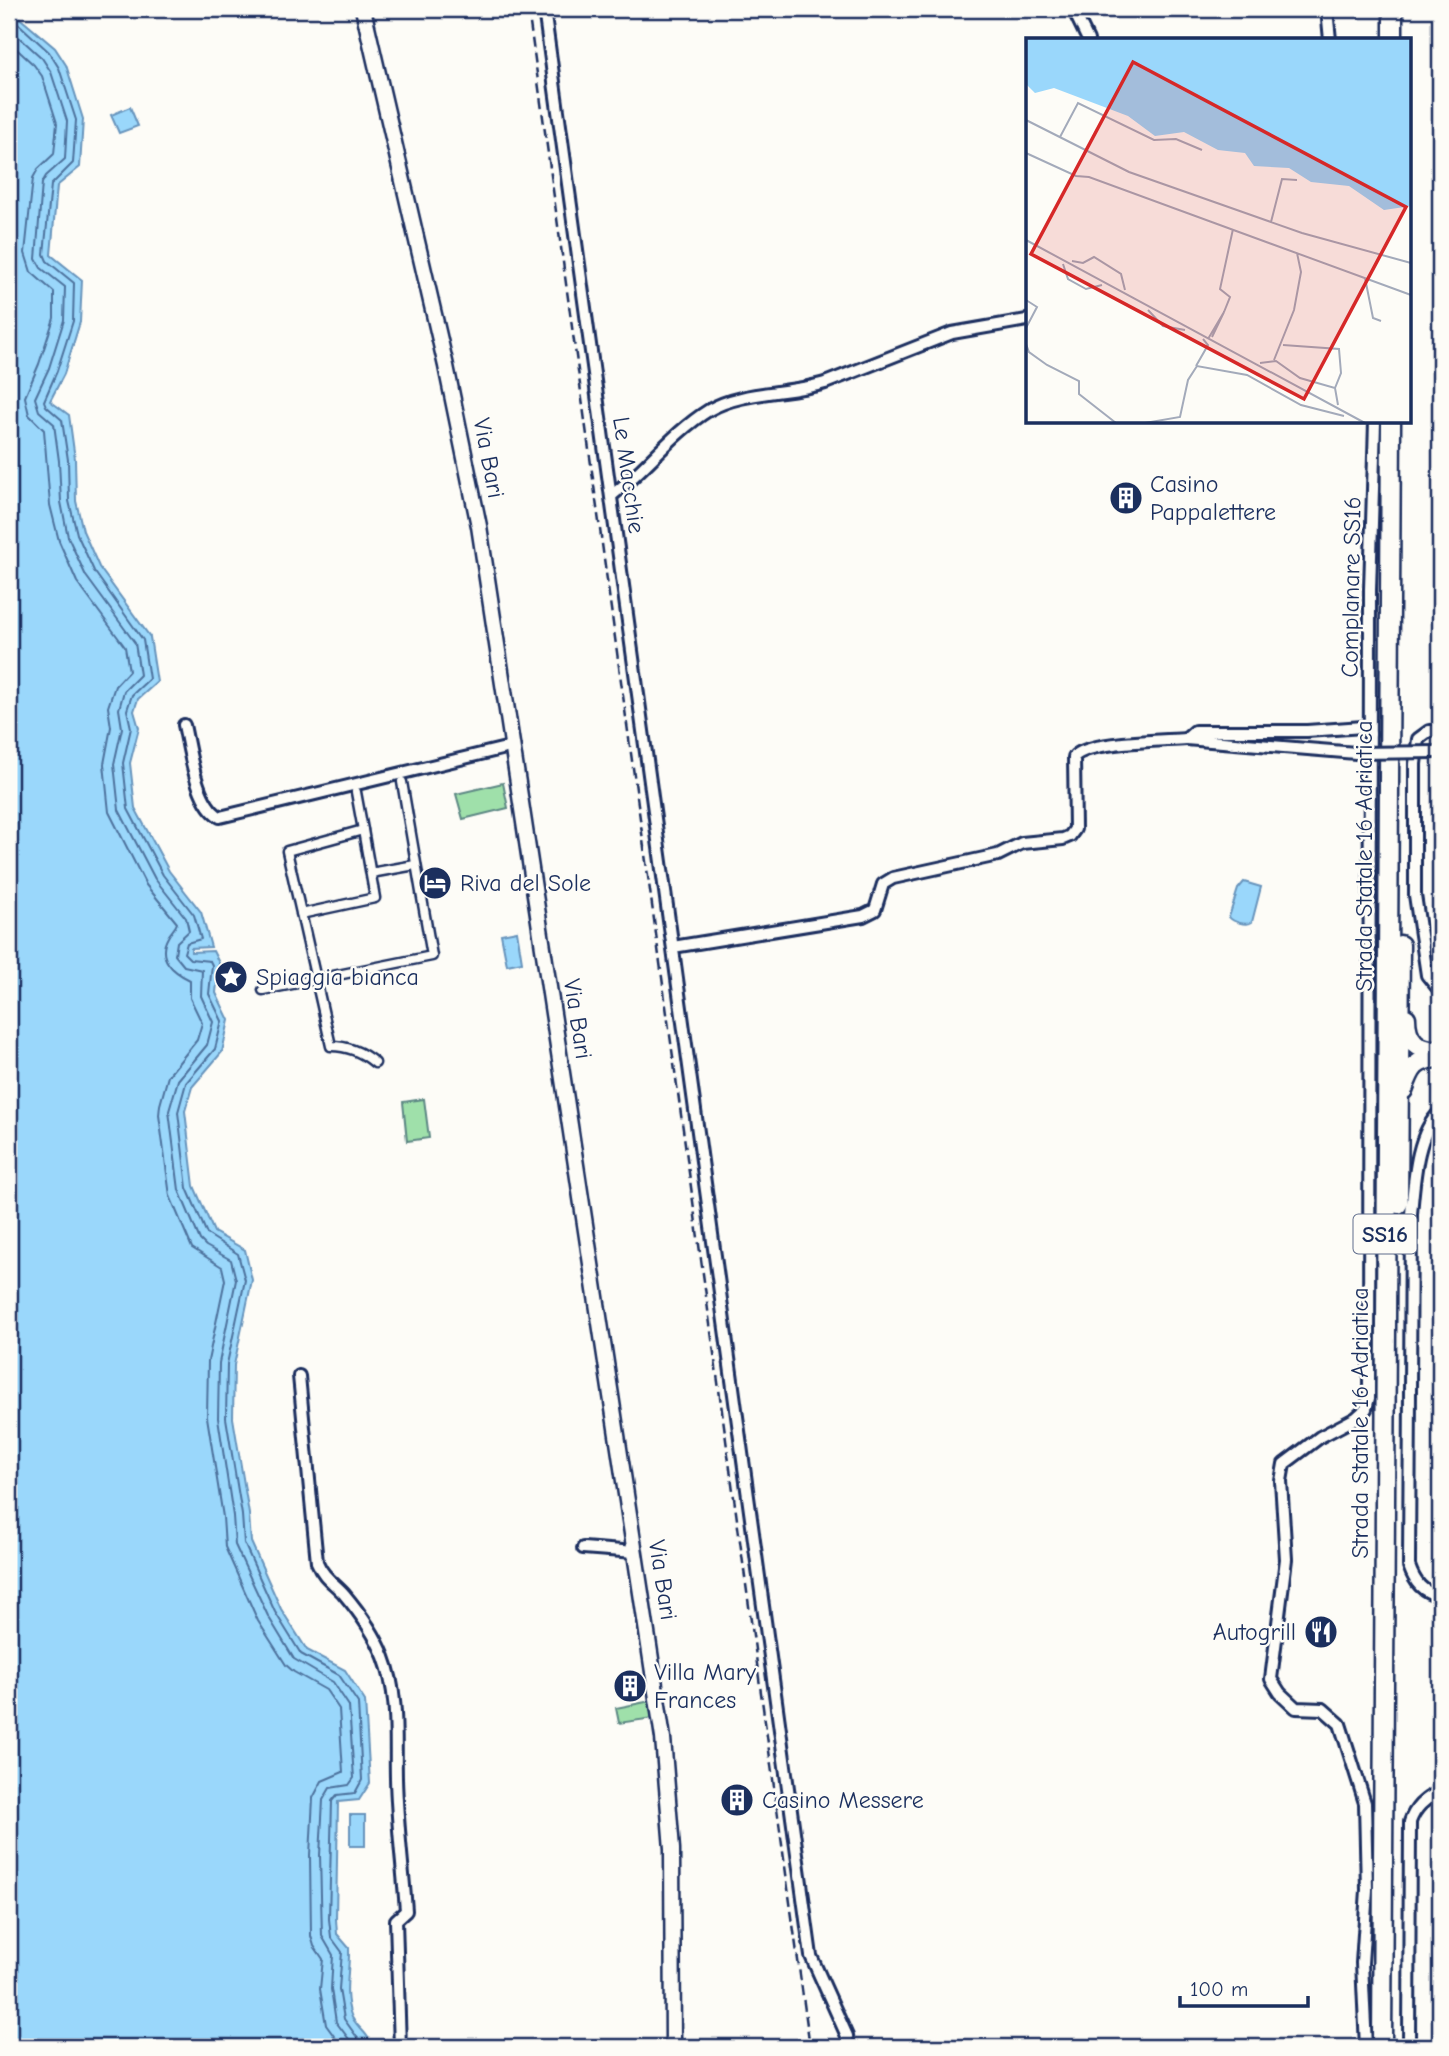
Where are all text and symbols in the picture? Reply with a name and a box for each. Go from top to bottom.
inset map [1026,38,1410,424]
street label: Le Macchie [607,415,651,535]
street label: Via Bari [468,416,510,500]
place label: Casino Pappalettere [1150,470,1276,526]
building icon: Casino Pappalettere [1107,479,1145,517]
street label: Complanare SS16 [1335,496,1367,678]
street label: Strada Statale 16 Adriatica [1350,720,1378,992]
hotel icon: Riva del Sole [416,864,454,902]
place label: Riva del Sole [460,869,591,897]
place icon: Spiaggia bianca [212,958,250,996]
place label: Spiaggia bianca [256,963,419,991]
street label: Via Bari [558,977,598,1061]
road number: SS16 [1354,1214,1416,1254]
street label: Strada Statale 16 Adriatica [1346,1287,1374,1559]
street label: Via Bari [643,1538,683,1622]
restaurant icon: Autogrill [1302,1613,1340,1651]
place label: Autogrill [1213,1618,1296,1646]
place label: Villa Mary Frances [654,1658,756,1714]
building icon: Villa Mary Frances [611,1667,649,1705]
building icon: Casino Messere [718,1781,756,1819]
place label: Casino Messere [762,1786,924,1814]
scale bar [1180,1965,1307,2009]
text: 100 m [1190,1977,1248,2001]

